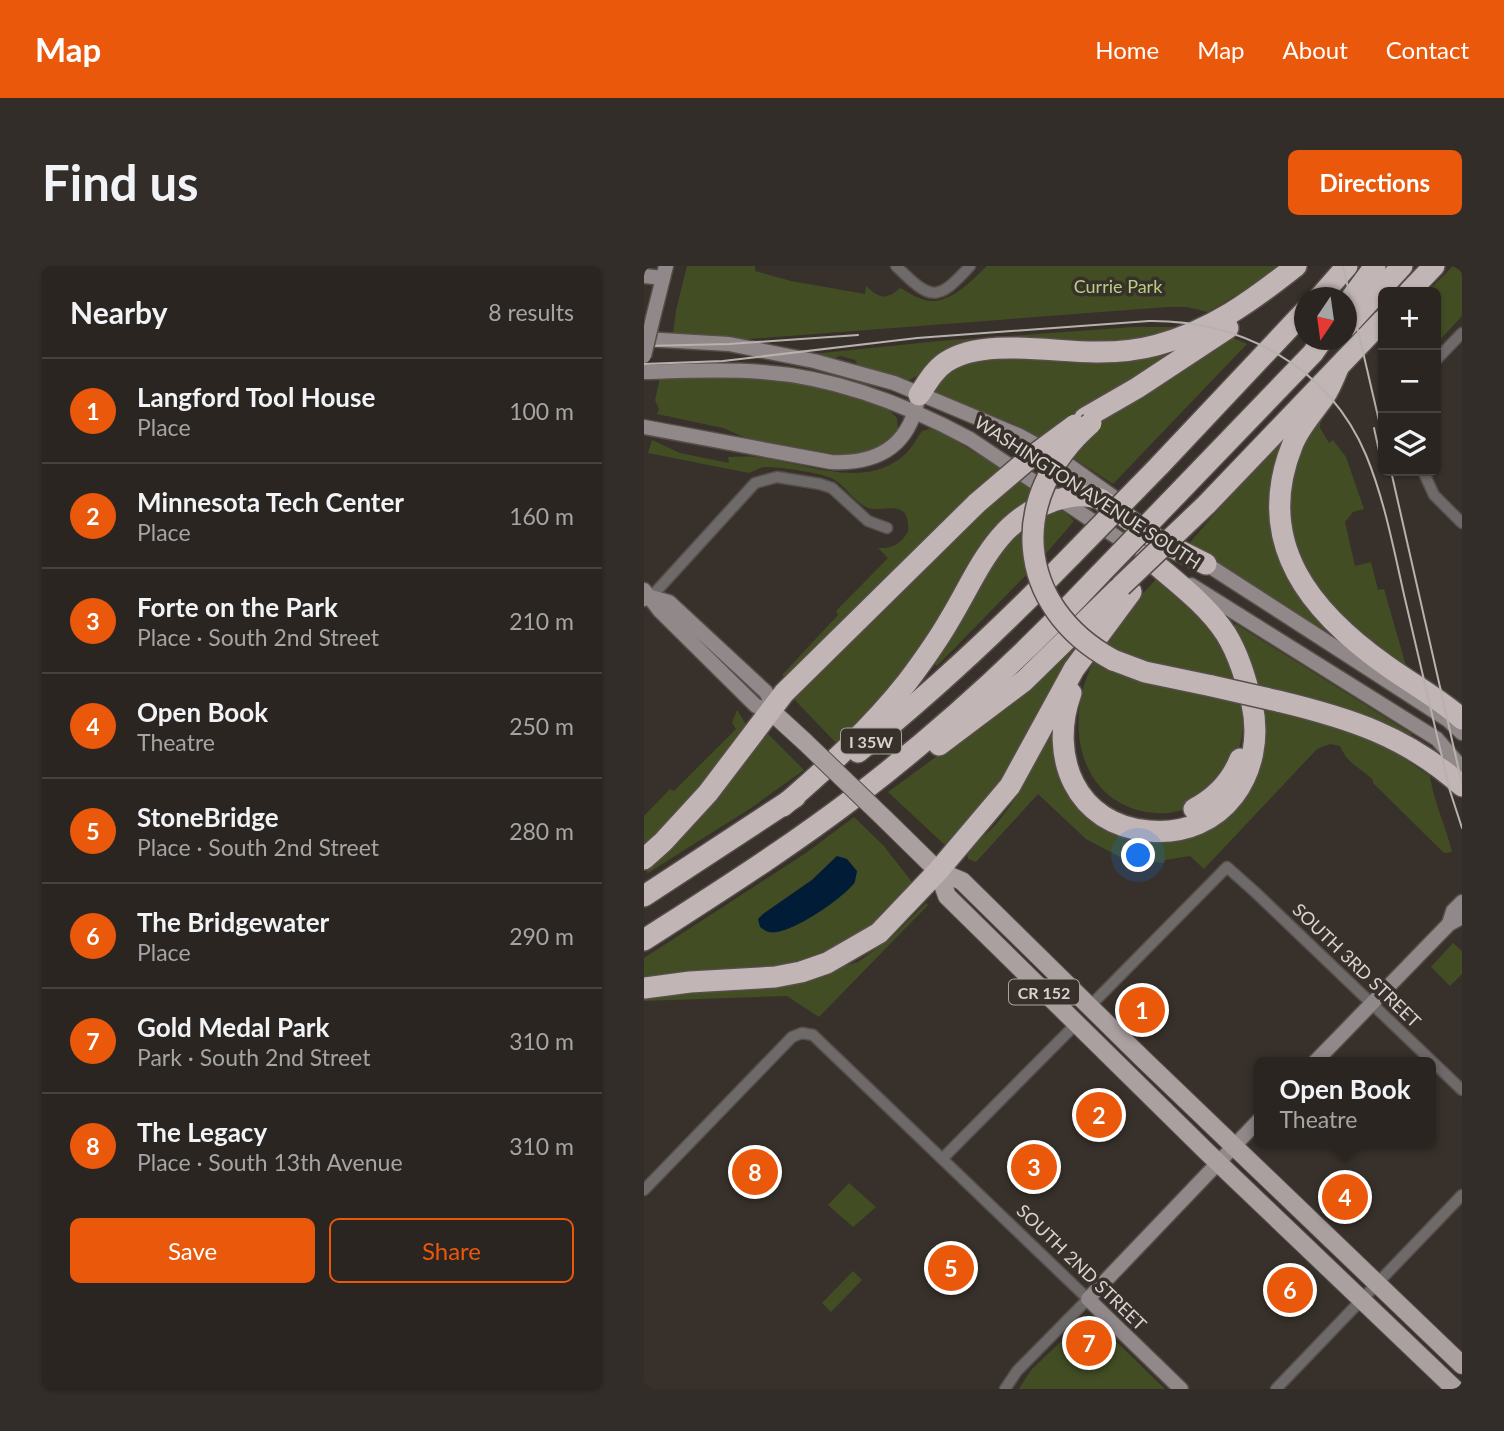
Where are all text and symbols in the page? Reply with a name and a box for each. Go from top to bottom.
text: Map [35,29,101,69]
text: Home [1095,35,1159,64]
text: Map [1197,35,1245,64]
text: About [1283,35,1348,64]
text: Contact [1386,35,1469,64]
button: Directions [1288,150,1462,215]
text: Find us [42,153,199,211]
park label: Currie Park [1074,275,1163,297]
north arrow [1294,287,1357,350]
map controls [1378,287,1441,476]
button: + [1378,287,1441,350]
text: Nearby [70,294,168,330]
text: 8 results [488,298,574,326]
button: − [1378,350,1441,413]
text: Langford Tool House [137,381,375,413]
text: 1 [86,397,100,425]
text: 100 m [509,397,574,425]
street label: WASHINGTON AVENUE SOUTH [971,411,1205,573]
text: Place [137,413,191,441]
button: layers [1378,413,1441,476]
text: Minnesota Tech Center [137,486,404,518]
text: 2 [86,502,100,530]
text: 160 m [509,502,574,530]
text: Place [137,518,191,546]
text: Forte on the Park [137,591,338,623]
text: 3 [86,607,100,635]
text: 210 m [509,607,574,635]
text: Place · South 2nd Street [137,623,379,651]
text: Open Book [137,696,268,728]
text: 4 [86,712,100,740]
text: 250 m [509,712,574,740]
text: Theatre [137,728,215,756]
road number: I 35W [841,728,901,754]
text: StoneBridge [137,801,279,833]
text: 5 [86,817,100,845]
text: 280 m [509,817,574,845]
text: Place · South 2nd Street [137,833,379,861]
your location [1121,838,1155,872]
street label: SOUTH 3RD STREET [1288,898,1426,1032]
text: The Bridgewater [137,906,329,938]
text: 6 [86,922,100,950]
text: 290 m [509,922,574,950]
text: Place [137,938,191,966]
road number: CR 152 [1009,979,1079,1004]
pin: 1 [1119,984,1165,1036]
text: Gold Medal Park [137,1011,329,1043]
text: 7 [86,1027,100,1055]
text: 310 m [509,1027,574,1055]
text: Park · South 2nd Street [137,1043,370,1071]
popup [1254,1057,1436,1148]
text: Open Book [1279,1073,1411,1105]
pin: 2 [1076,1089,1122,1141]
text: Theatre [1279,1105,1357,1133]
text: The Legacy [137,1116,267,1148]
text: 8 [86,1132,100,1160]
text: 310 m [509,1132,574,1160]
pin: 3 [1011,1141,1057,1193]
pin: 8 [732,1146,778,1198]
text: Place · South 13th Avenue [137,1148,403,1176]
pin: 4 [1322,1171,1368,1223]
street label: SOUTH 2ND STREET [1013,1199,1152,1335]
button: Save [70,1218,315,1283]
button: Share [329,1218,574,1283]
pin: 5 [928,1242,974,1294]
pin: 6 [1267,1264,1313,1316]
pin: 7 [1066,1317,1112,1369]

